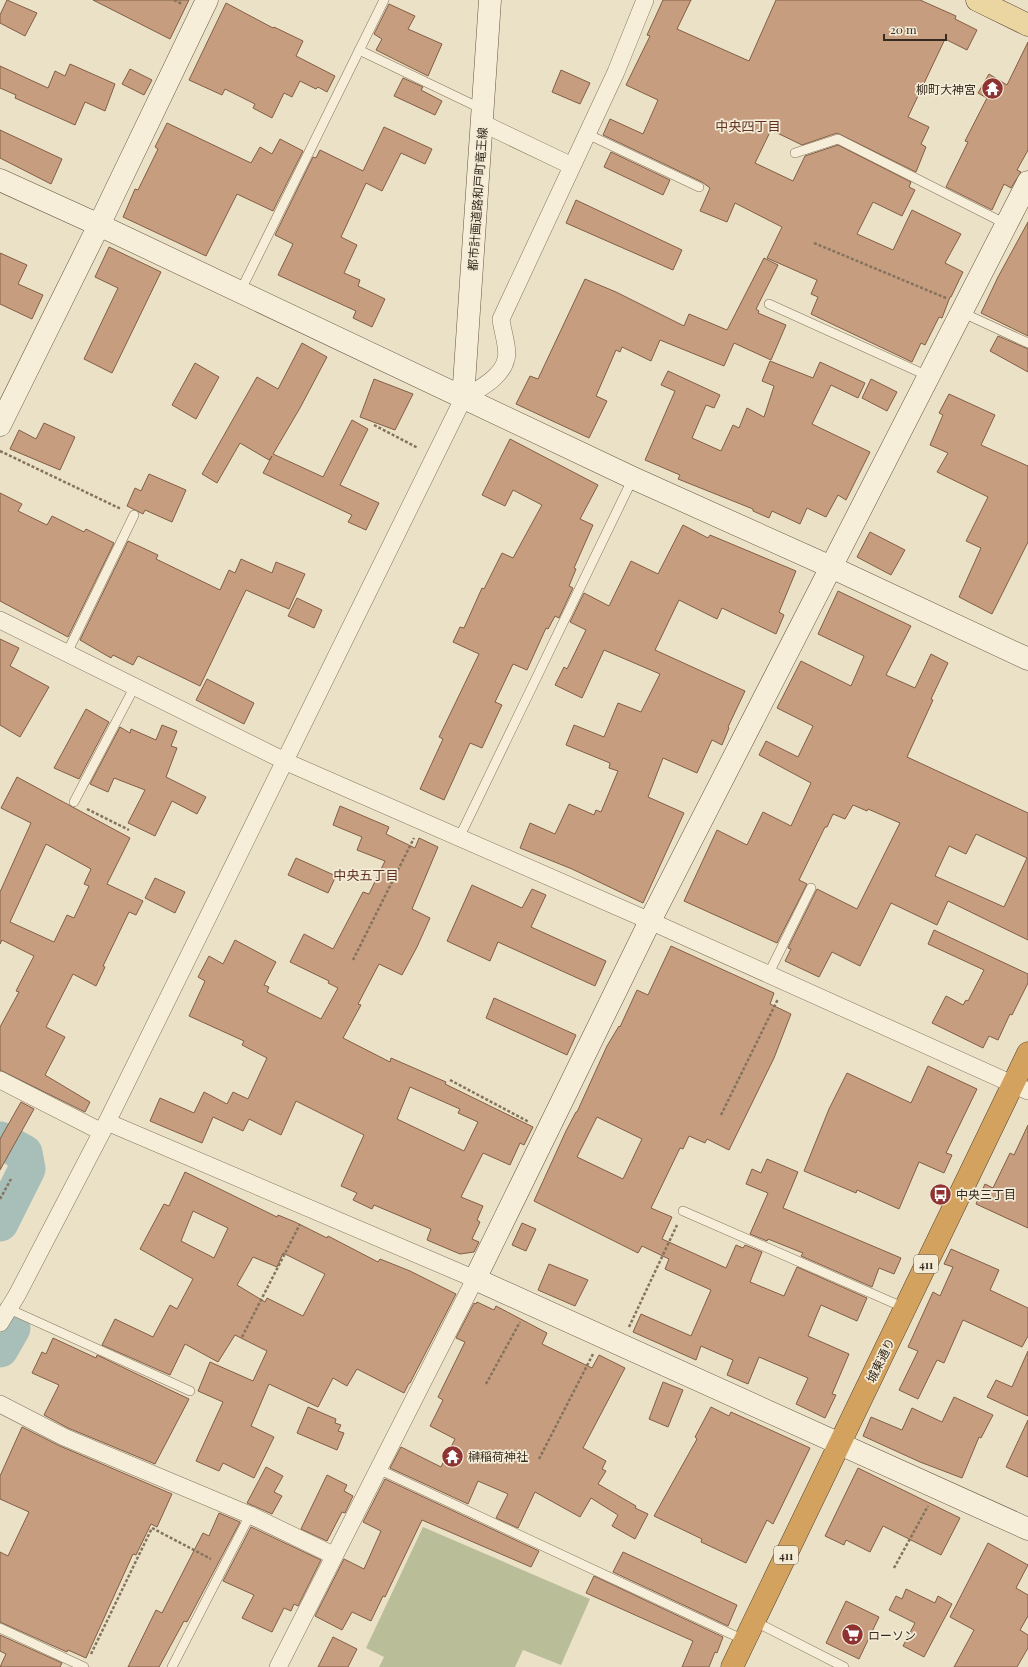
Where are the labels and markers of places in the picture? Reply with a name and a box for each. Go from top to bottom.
temple icon: 柳町大神宮 [979,76,1005,102]
place label: 柳町大神宮 [916,81,976,97]
bus stop icon: 中央三丁目 [928,1181,954,1207]
place label: 中央三丁目 [956,1186,1016,1202]
temple icon: 榊稲荷神社 [440,1443,466,1469]
place label: 榊稲荷神社 [468,1448,528,1464]
supermarket icon: ローソン [840,1622,866,1648]
place label: ローソン [868,1627,916,1643]

